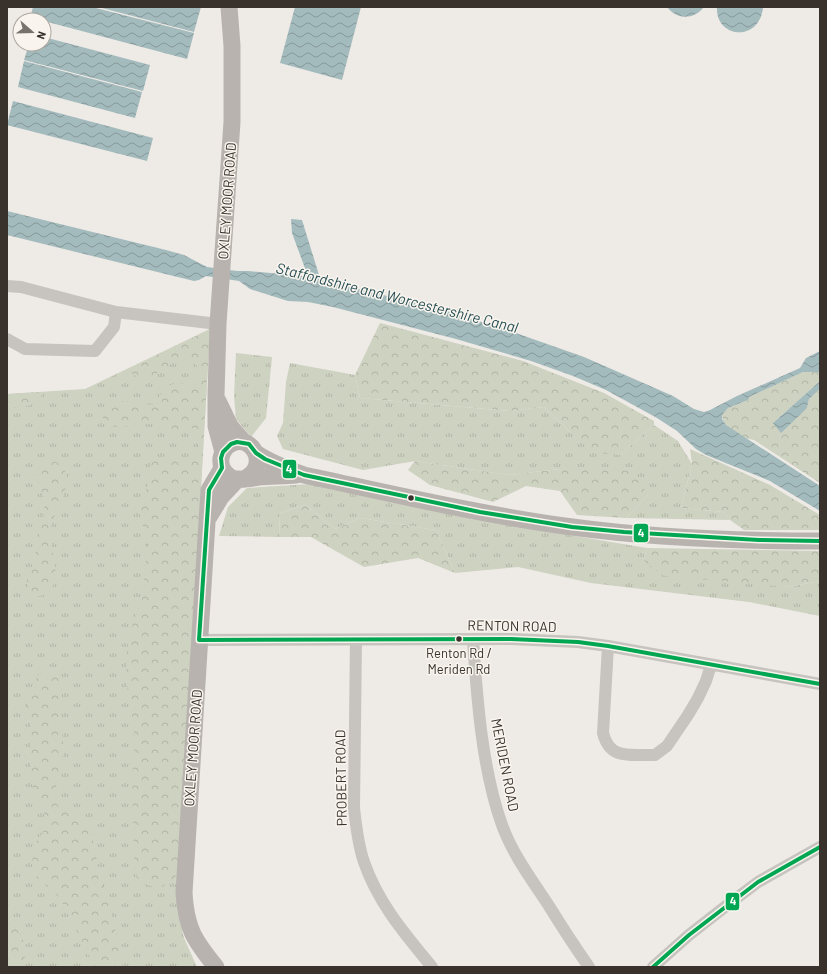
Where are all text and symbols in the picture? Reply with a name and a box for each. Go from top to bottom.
north arrow [12,12,52,52]
text: N [35,30,49,41]
street label: OXLEY MOOR ROAD [214,142,239,260]
water label: Staffordshire and Worcestershire Canal [274,258,521,336]
line badge: 4 [282,459,297,479]
text: 4 [286,462,293,475]
unlabelled marker [406,493,416,503]
line badge: 4 [633,523,649,543]
text: 4 [638,526,645,539]
street label: RENTON ROAD [467,616,557,635]
marker: Renton Rd / Meriden Rd [454,634,464,644]
place label: Renton Rd / Meriden Rd [426,645,492,677]
street label: OXLEY MOOR ROAD [180,689,205,807]
street label: MERIDEN ROAD [488,717,523,813]
street label: PROBERT ROAD [331,730,350,826]
line badge: 4 [725,892,740,911]
text: 4 [730,894,737,907]

